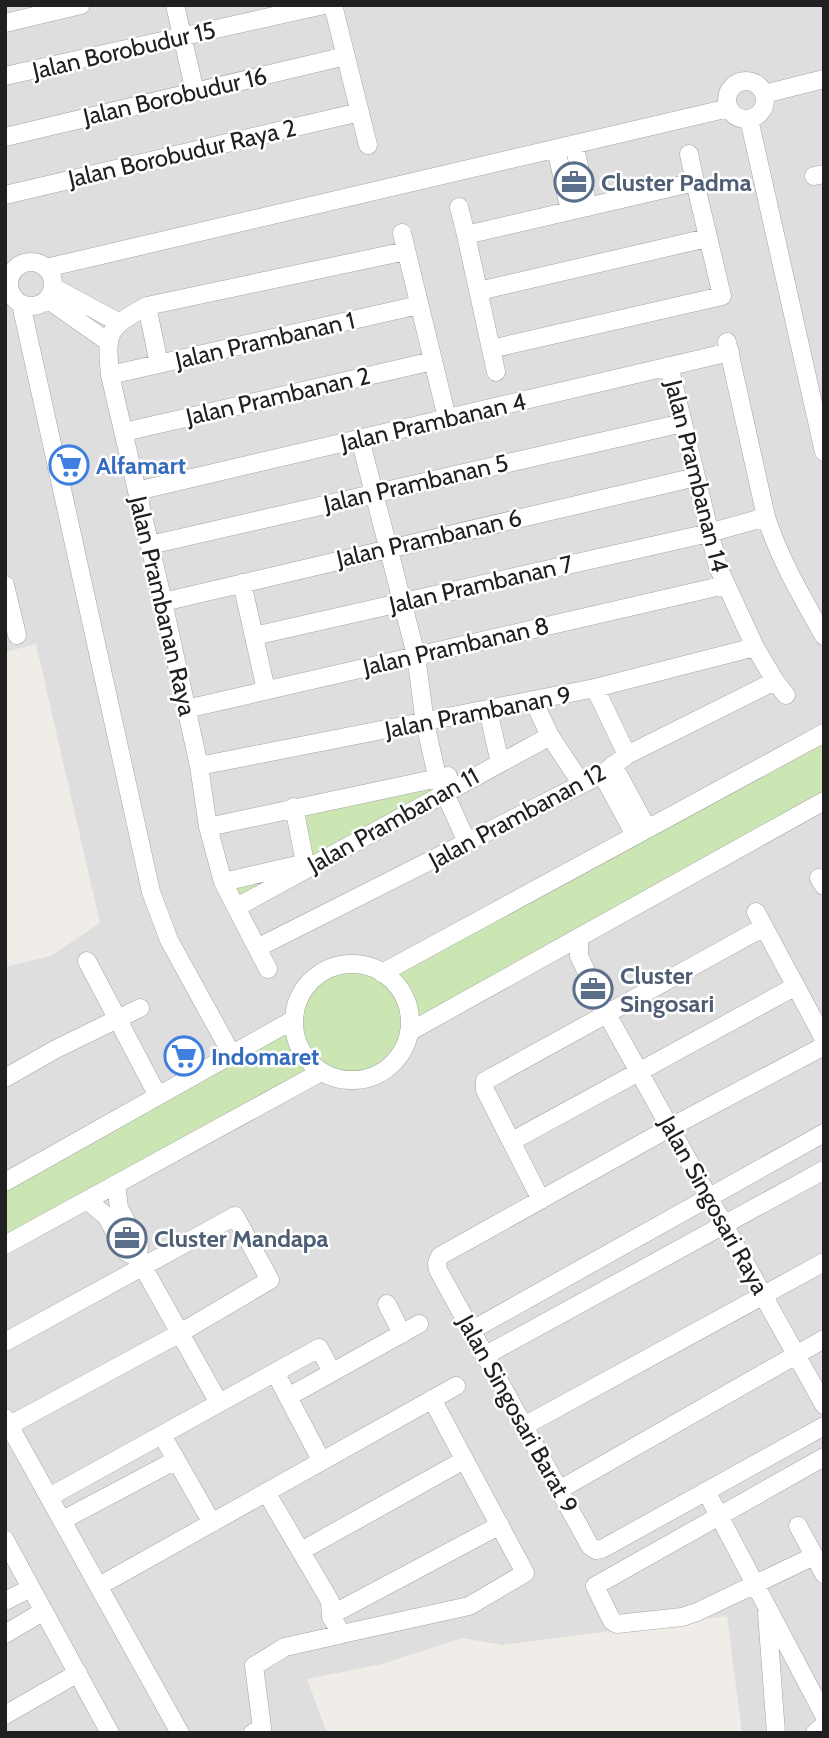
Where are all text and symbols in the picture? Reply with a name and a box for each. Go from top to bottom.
street label: Jalan Borobudur 15 [29,15,218,85]
street label: Jalan Borobudur 16 [79,61,270,131]
street label: Jalan Borobudur Raya 2 [64,113,299,194]
office icon: Cluster Padma [553,161,595,203]
place label: Cluster Padma [601,168,752,197]
street label: Jalan Prambanan 1 [171,305,358,375]
street label: Jalan Prambanan 2 [182,361,373,432]
street label: Jalan Prambanan 14 [659,376,735,575]
street label: Jalan Prambanan 4 [336,387,529,458]
supermarket icon: Alfamart [48,444,90,486]
street label: Jalan Prambanan 5 [320,448,511,519]
place label: Alfamart [96,451,186,480]
street label: Jalan Prambanan Raya [123,492,202,719]
street label: Jalan Prambanan 6 [333,503,524,574]
street label: Jalan Prambanan 7 [385,549,576,619]
street label: Jalan Prambanan 8 [359,610,552,682]
street label: Jalan Prambanan 9 [381,680,574,744]
street label: Jalan Prambanan 12 [423,757,610,875]
street label: Jalan Prambanan 11 [301,761,484,880]
place label: Cluster Singosari [620,961,714,1018]
office icon: Cluster Singosari [572,968,614,1010]
supermarket icon: Indomaret [163,1035,205,1077]
place label: Indomaret [211,1042,319,1071]
street label: Jalan Singosari Raya [653,1110,775,1300]
office icon: Cluster Mandapa [106,1217,148,1259]
place label: Cluster Mandapa [154,1224,329,1253]
street label: Jalan Singosari Barat 9 [451,1309,585,1518]

